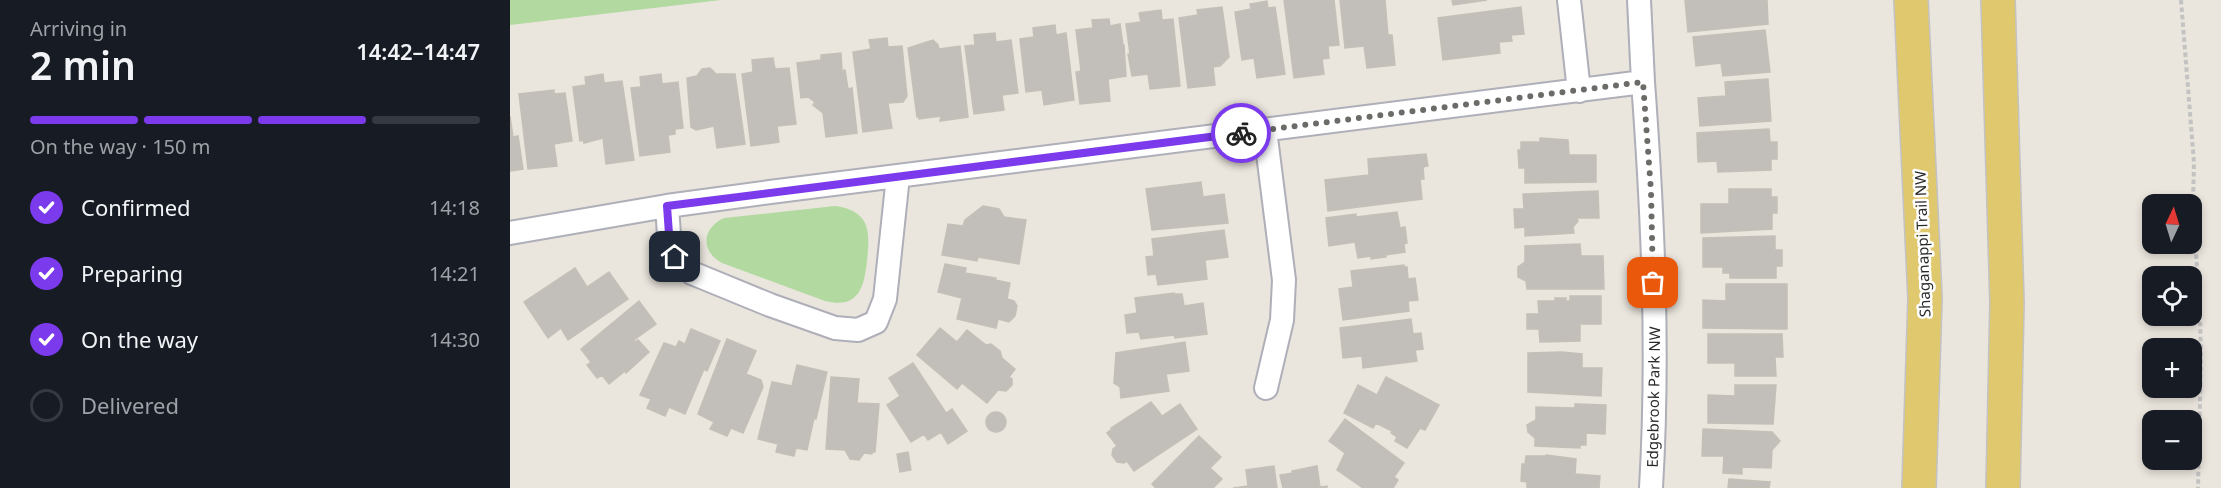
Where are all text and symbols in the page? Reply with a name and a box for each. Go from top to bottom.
text: Arriving in [30,15,127,42]
text: 14:42–14:47 [356,36,480,66]
text: 2 min [30,38,136,91]
courier [1211,103,1271,163]
icon: bike [1225,117,1258,150]
text: On the way · 150 m [30,133,210,160]
street label: Shaganappi Trail NW [1909,170,1935,317]
icon: check [30,191,63,224]
text: Confirmed [81,192,191,222]
text: 14:18 [429,194,480,221]
north arrow [2142,194,2202,254]
map controls [2142,194,2202,470]
pin [649,231,700,282]
icon: home [658,240,691,273]
icon: check [30,257,63,290]
pin [1627,257,1678,308]
text: Preparing [81,258,183,288]
text: 14:21 [429,260,480,287]
icon: bag [1636,266,1669,299]
button: locate [2142,266,2202,326]
icon: check [30,323,63,356]
text: On the way [81,324,198,354]
text: 14:30 [429,326,480,353]
street label: Edgebrook Park NW [1642,326,1664,468]
button: + [2142,338,2202,398]
text: Delivered [81,390,179,420]
button: − [2142,410,2202,470]

